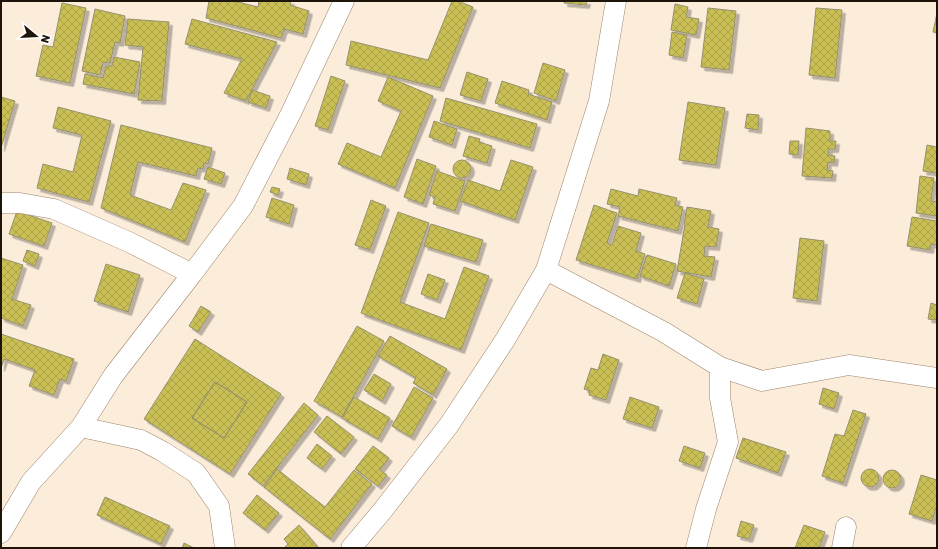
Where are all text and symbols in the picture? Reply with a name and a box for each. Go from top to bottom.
north arrow [16,16,56,56]
text: N [38,33,52,45]

